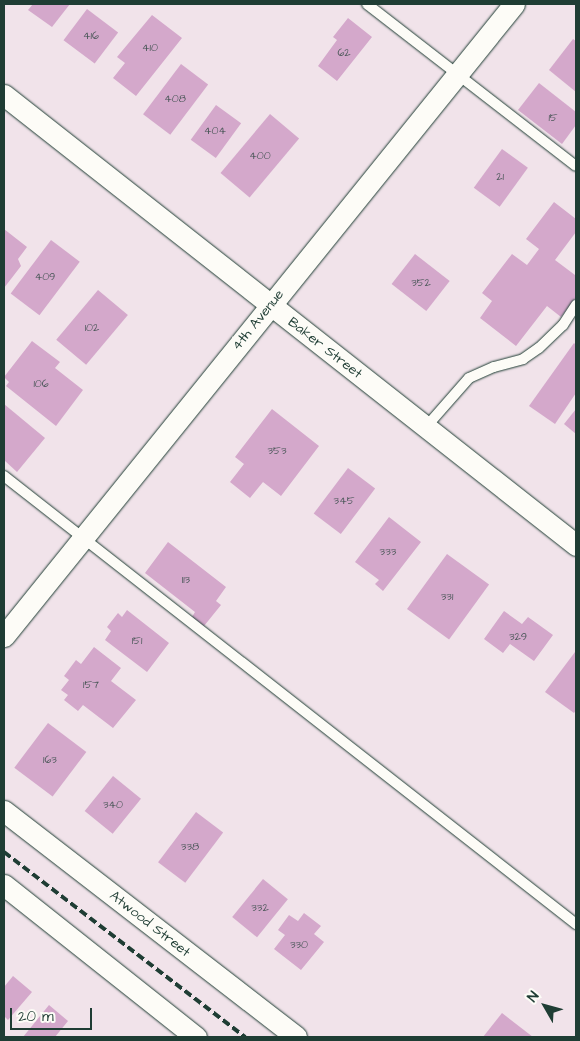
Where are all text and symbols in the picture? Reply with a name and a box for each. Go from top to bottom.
house number: 416 [83,29,99,43]
house number: 410 [142,41,158,55]
house number: 62 [337,46,351,60]
house number: 408 [164,92,186,106]
house number: 15 [548,111,558,125]
house number: 404 [204,124,226,138]
house number: 400 [249,149,271,163]
house number: 21 [496,170,504,184]
house number: 409 [35,270,55,284]
house number: 352 [411,276,431,290]
street label: 4th Avenue [228,286,288,354]
street label: Baker Street [284,314,366,382]
house number: 102 [85,321,99,335]
house number: 106 [33,377,49,391]
house number: 353 [268,444,286,458]
house number: 345 [334,494,354,508]
house number: 333 [380,545,396,559]
house number: 113 [182,573,190,587]
house number: 331 [441,590,453,604]
house number: 329 [509,630,527,644]
house number: 151 [132,634,142,648]
house number: 157 [83,678,99,692]
house number: 163 [43,753,57,767]
house number: 340 [103,798,123,812]
house number: 338 [181,840,199,854]
street label: Atwood Street [106,887,194,961]
house number: 332 [251,901,269,915]
house number: 330 [290,938,308,952]
north arrow [520,981,570,1031]
text: N [523,987,544,1006]
scale bar [12,998,95,1030]
text: 20 m [18,1006,54,1027]

